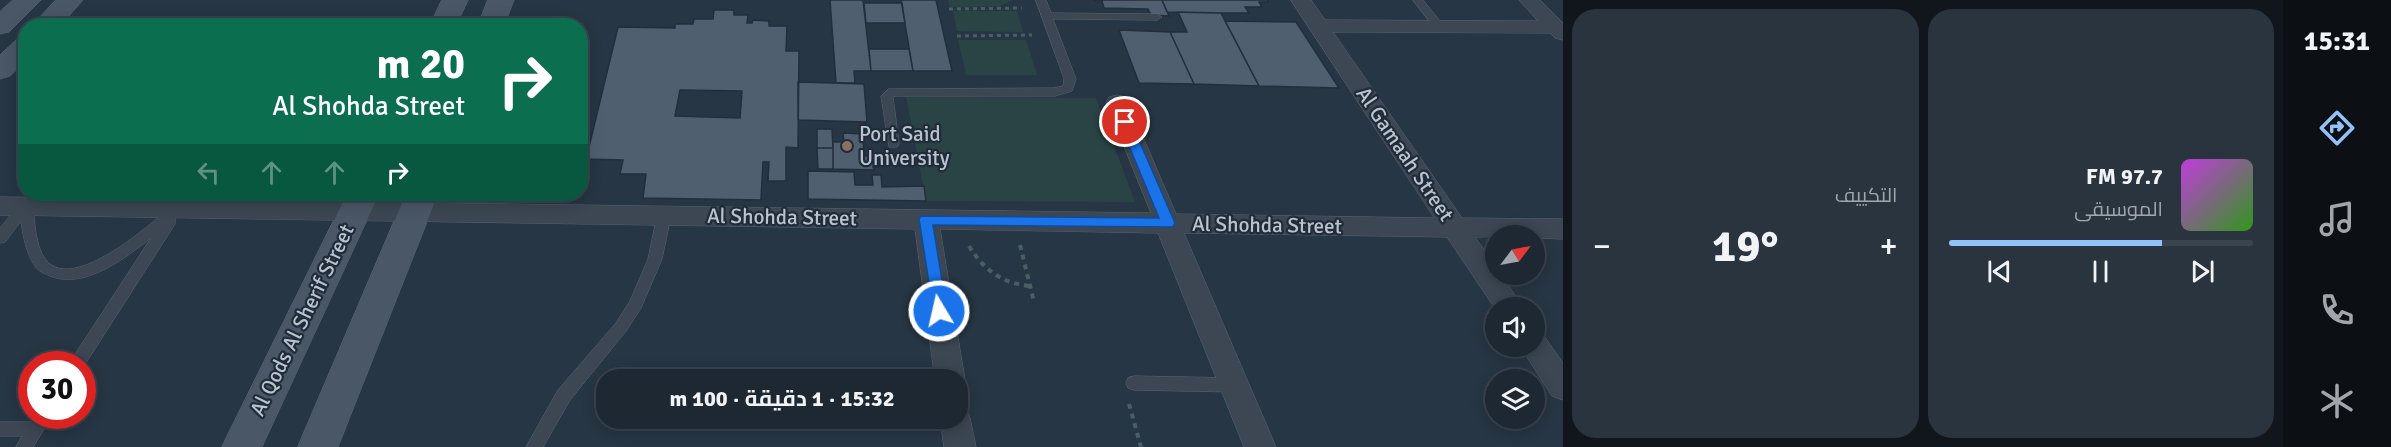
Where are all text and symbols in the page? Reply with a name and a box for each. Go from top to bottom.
text: 15:31 [2304,25,2370,58]
text: 20 m [376,39,465,90]
icon: right [486,42,564,120]
street label: Al Gamaah Street [1351,82,1459,226]
text: Al Shohda Street [272,90,465,123]
pin [1099,96,1150,147]
icon: arrive [1108,105,1141,138]
icon: directions [2316,107,2358,149]
place label: Port Said University [859,121,950,171]
marker: Port Said University [840,139,854,153]
icon: left [192,156,225,189]
icon: ahead [255,156,288,189]
icon: ahead [318,156,351,189]
icon: right [381,156,414,189]
text: 97.7 FM [2086,163,2163,190]
text: التكييف [1835,183,1898,208]
text: الموسيقى [2074,197,2163,222]
icon: music [2316,198,2358,240]
street label: Al Shohda Street [707,203,857,231]
street label: Al Shohda Street [1192,211,1342,239]
text: 19° [1712,219,1779,274]
street label: Al Qods Al Sherif Street [244,220,360,420]
north arrow [1485,225,1545,285]
map controls [1485,225,1545,429]
text: − [1593,226,1611,267]
text: + [1880,226,1897,267]
icon: previous [1983,255,2016,288]
icon: pause [2084,255,2117,288]
icon: next [2186,255,2219,288]
position arrow [907,279,971,343]
icon: phone [2316,289,2358,331]
button: sound [1485,297,1545,357]
speed limit sign: 30 [18,351,96,429]
button: layers [1485,369,1545,429]
icon: climate [2316,380,2358,422]
text: 15:32 · 1 دقيقة · 100 m [669,385,895,412]

